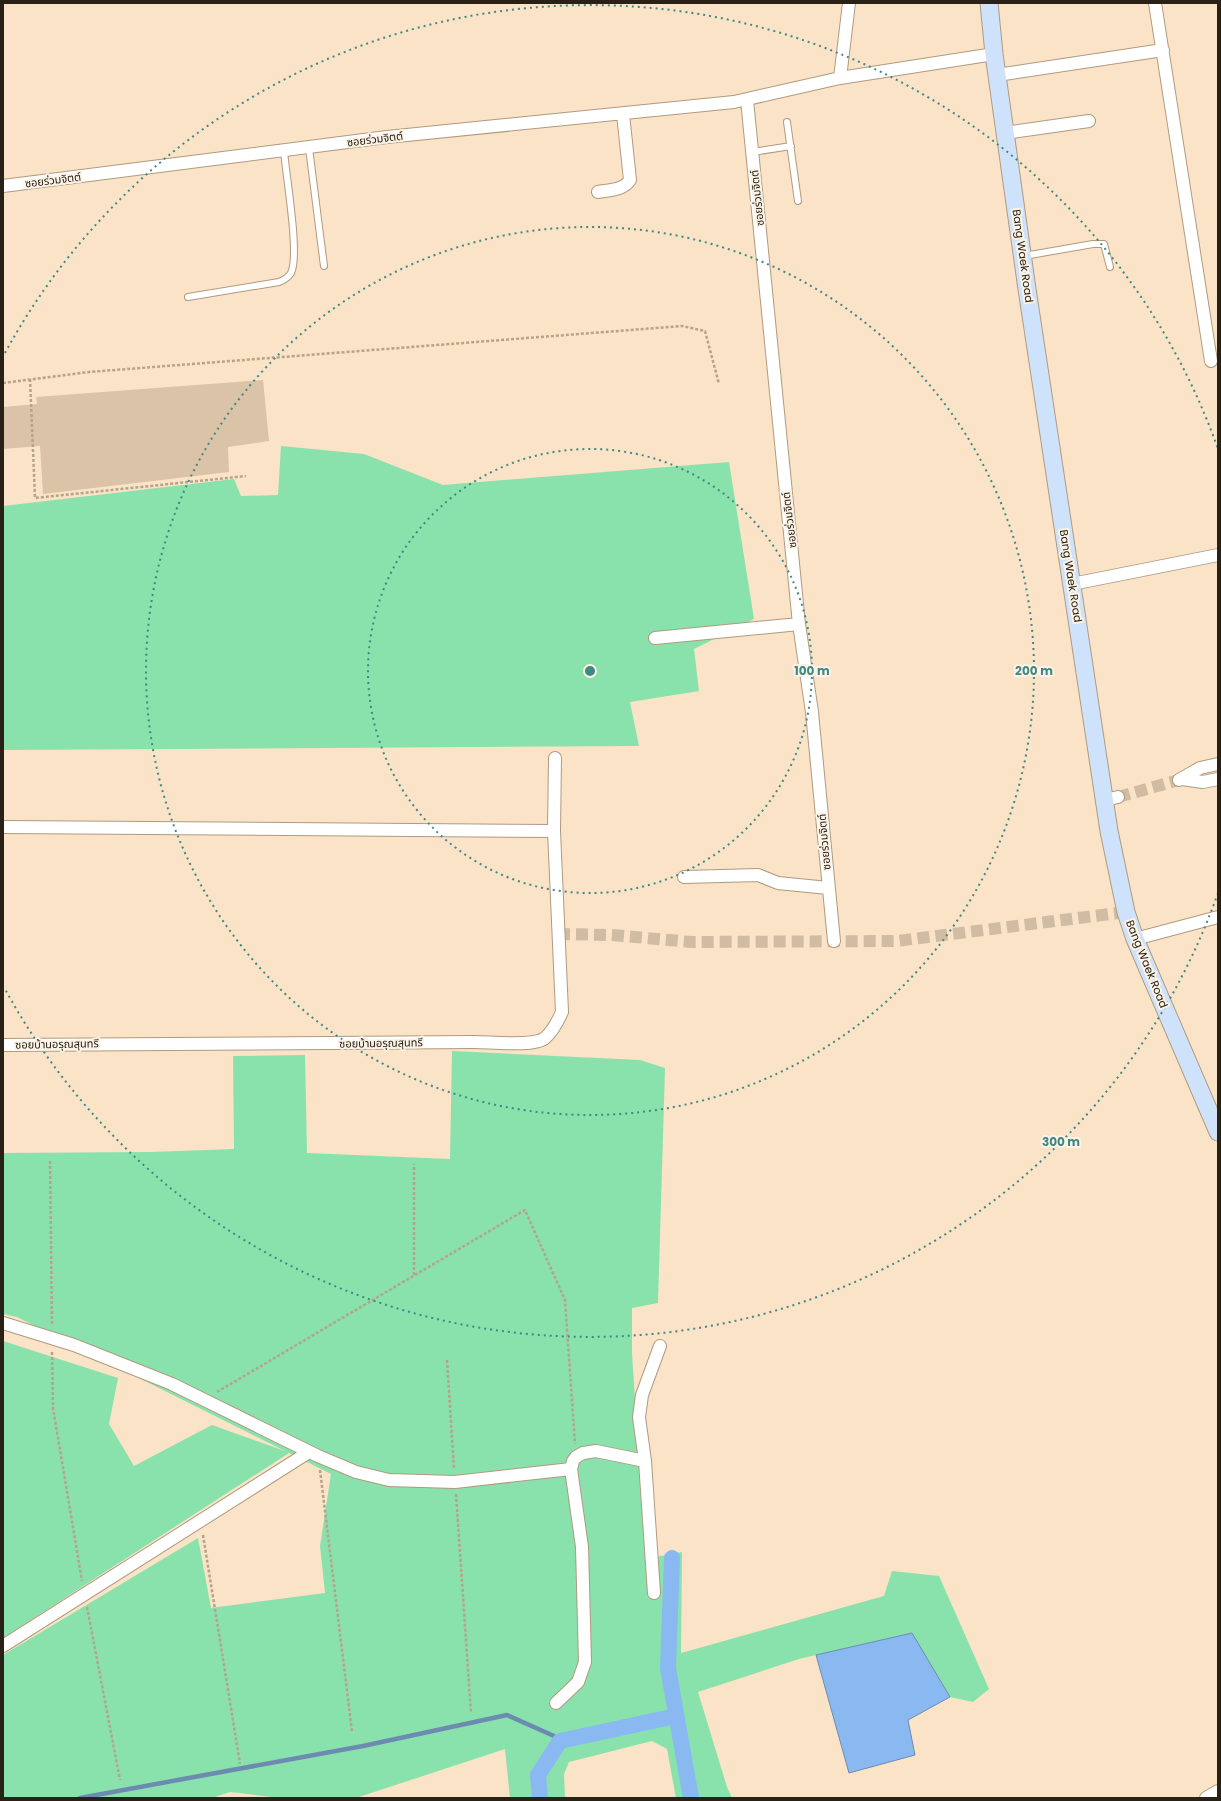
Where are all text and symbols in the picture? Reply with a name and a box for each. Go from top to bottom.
street label: ซอยร่วมจิตต์ [346,128,404,150]
street label: ซอยร่วมจิตต์ [24,169,82,191]
street label: ซอยร่วมจิตต์ [746,169,768,227]
street label: Bang Waek Road [1009,208,1037,304]
street label: ซอยร่วมจิตต์ [778,491,800,549]
street label: Bang Waek Road [1056,528,1086,624]
text: 100 m [794,662,830,679]
text: 200 m [1015,662,1053,679]
centre of rings [583,664,597,678]
street label: ซอยร่วมจิตต์ [814,813,834,871]
street label: Bang Waek Road [1122,918,1172,1010]
street label: ซอยบ้านอรุณสุนทรี [339,1034,423,1052]
street label: ซอยบ้านอรุณสุนทรี [15,1035,99,1053]
text: 300 m [1042,1133,1080,1150]

